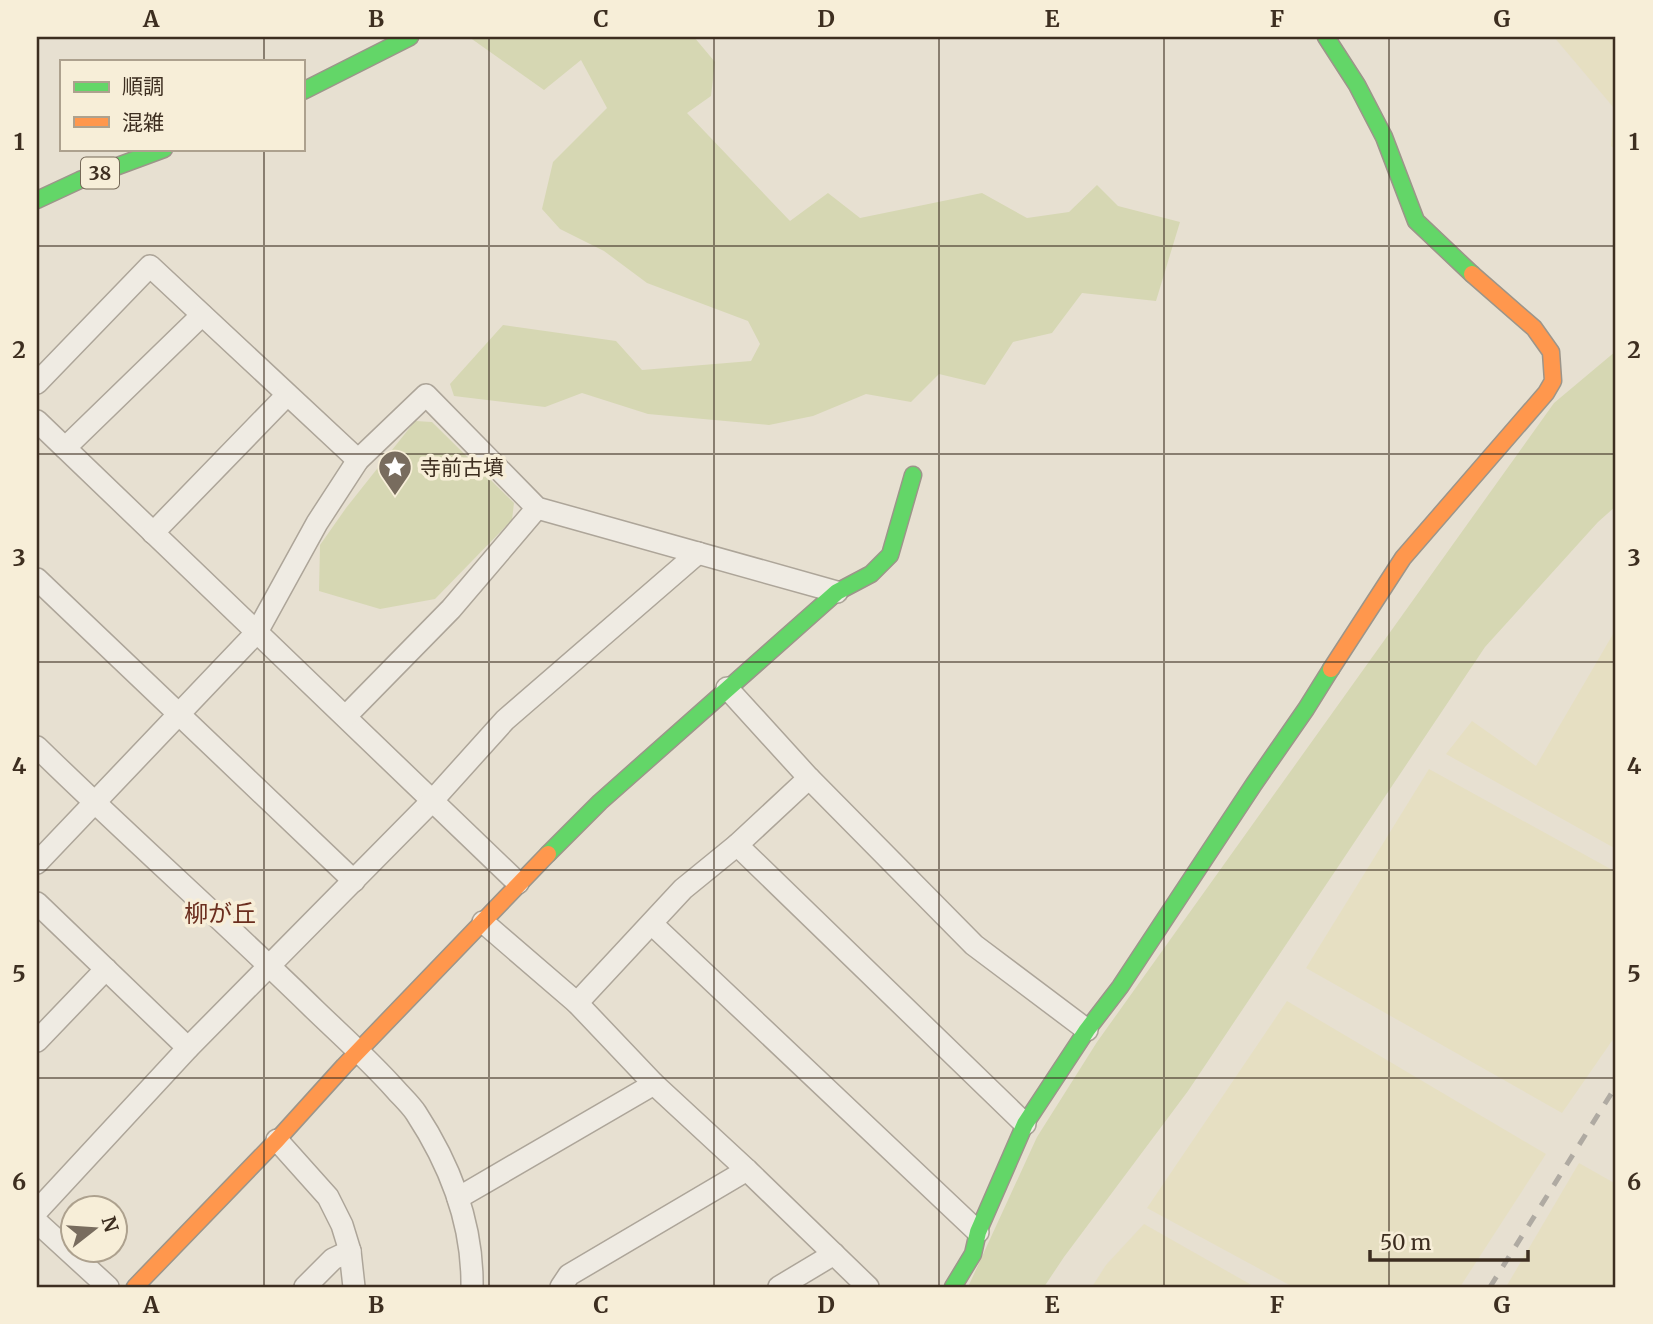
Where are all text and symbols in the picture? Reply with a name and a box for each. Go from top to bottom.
text: A [142,4,160,33]
text: B [368,4,384,33]
text: C [593,4,609,33]
text: D [817,4,835,33]
text: E [1044,4,1060,33]
text: F [1270,4,1284,33]
text: G [1494,4,1511,33]
legend [60,60,304,150]
text: 順調 [122,73,164,100]
text: 混雑 [122,109,164,136]
text: 1 [14,127,25,156]
text: 1 [1629,127,1640,156]
road number: 38 [81,158,119,188]
text: 2 [12,335,26,364]
text: 2 [1627,335,1641,364]
place icon: 寺前古墳 [376,448,414,497]
place label: 寺前古墳 [420,454,504,481]
text: 3 [12,543,26,572]
text: 3 [1627,543,1641,572]
text: 4 [12,751,27,780]
text: 4 [1627,751,1642,780]
district label: 柳が丘 [184,898,256,929]
text: 5 [12,959,26,988]
text: 5 [1627,959,1641,988]
text: 6 [12,1167,26,1196]
text: 6 [1627,1167,1641,1196]
north arrow [60,1194,130,1264]
text: N [97,1213,124,1235]
scale bar [1370,1219,1527,1263]
text: 50 m [1380,1229,1431,1256]
text: A [142,1290,160,1319]
text: B [368,1290,384,1319]
text: C [593,1290,609,1319]
text: D [817,1290,835,1319]
text: E [1044,1290,1060,1319]
text: F [1270,1290,1284,1319]
text: G [1494,1290,1511,1319]

